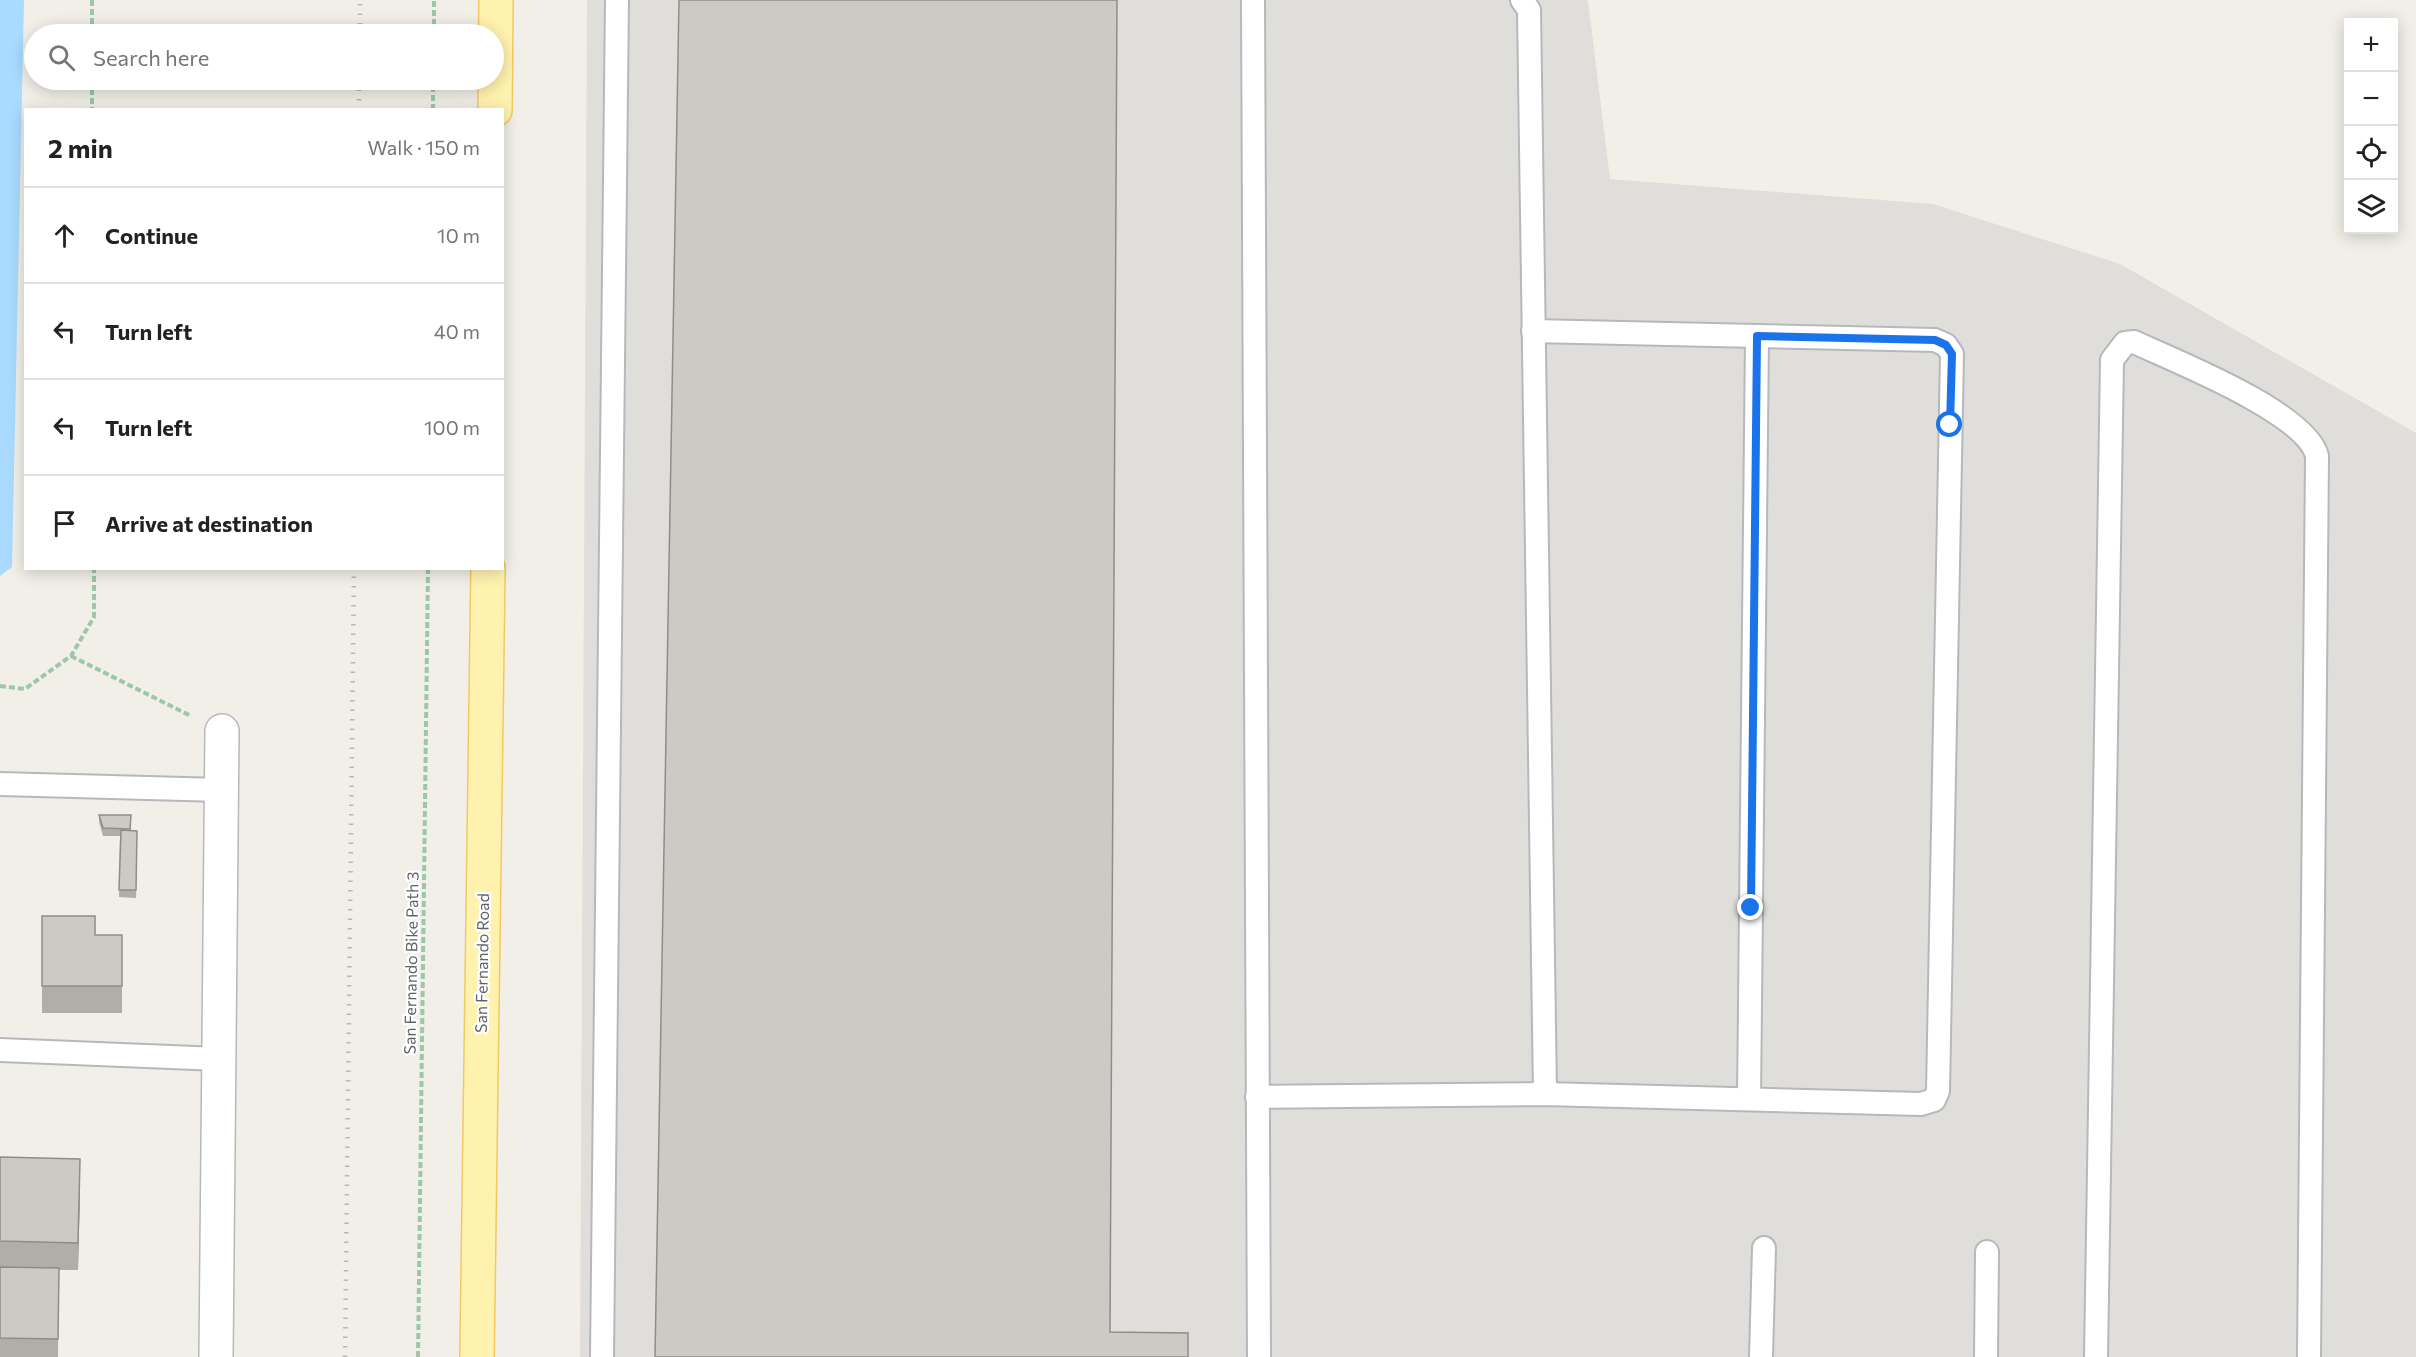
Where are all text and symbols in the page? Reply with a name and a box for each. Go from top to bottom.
map controls [2344,18,2398,234]
button: + [2344,18,2398,72]
search box [24,24,504,90]
icon: search [45,41,78,74]
text: Search here [93,44,209,71]
button: − [2344,72,2398,126]
button: locate [2344,126,2398,180]
text: 2 min [48,132,113,163]
text: Walk · 150 m [368,135,480,159]
button: layers [2344,180,2398,234]
icon: ahead [48,219,81,252]
text: Continue [105,222,198,249]
text: 10 m [437,223,480,247]
icon: left [48,315,81,348]
text: Turn left [105,318,192,345]
text: 40 m [434,319,480,343]
icon: left [48,411,81,444]
route start [1936,411,1962,437]
text: Turn left [105,414,192,441]
text: 100 m [424,415,480,439]
icon: arrive [48,507,81,540]
text: Arrive at destination [105,510,313,537]
street label: San Fernando Bike Path 3 [399,871,422,1055]
street label: San Fernando Road [471,893,492,1033]
route end [1737,894,1763,920]

